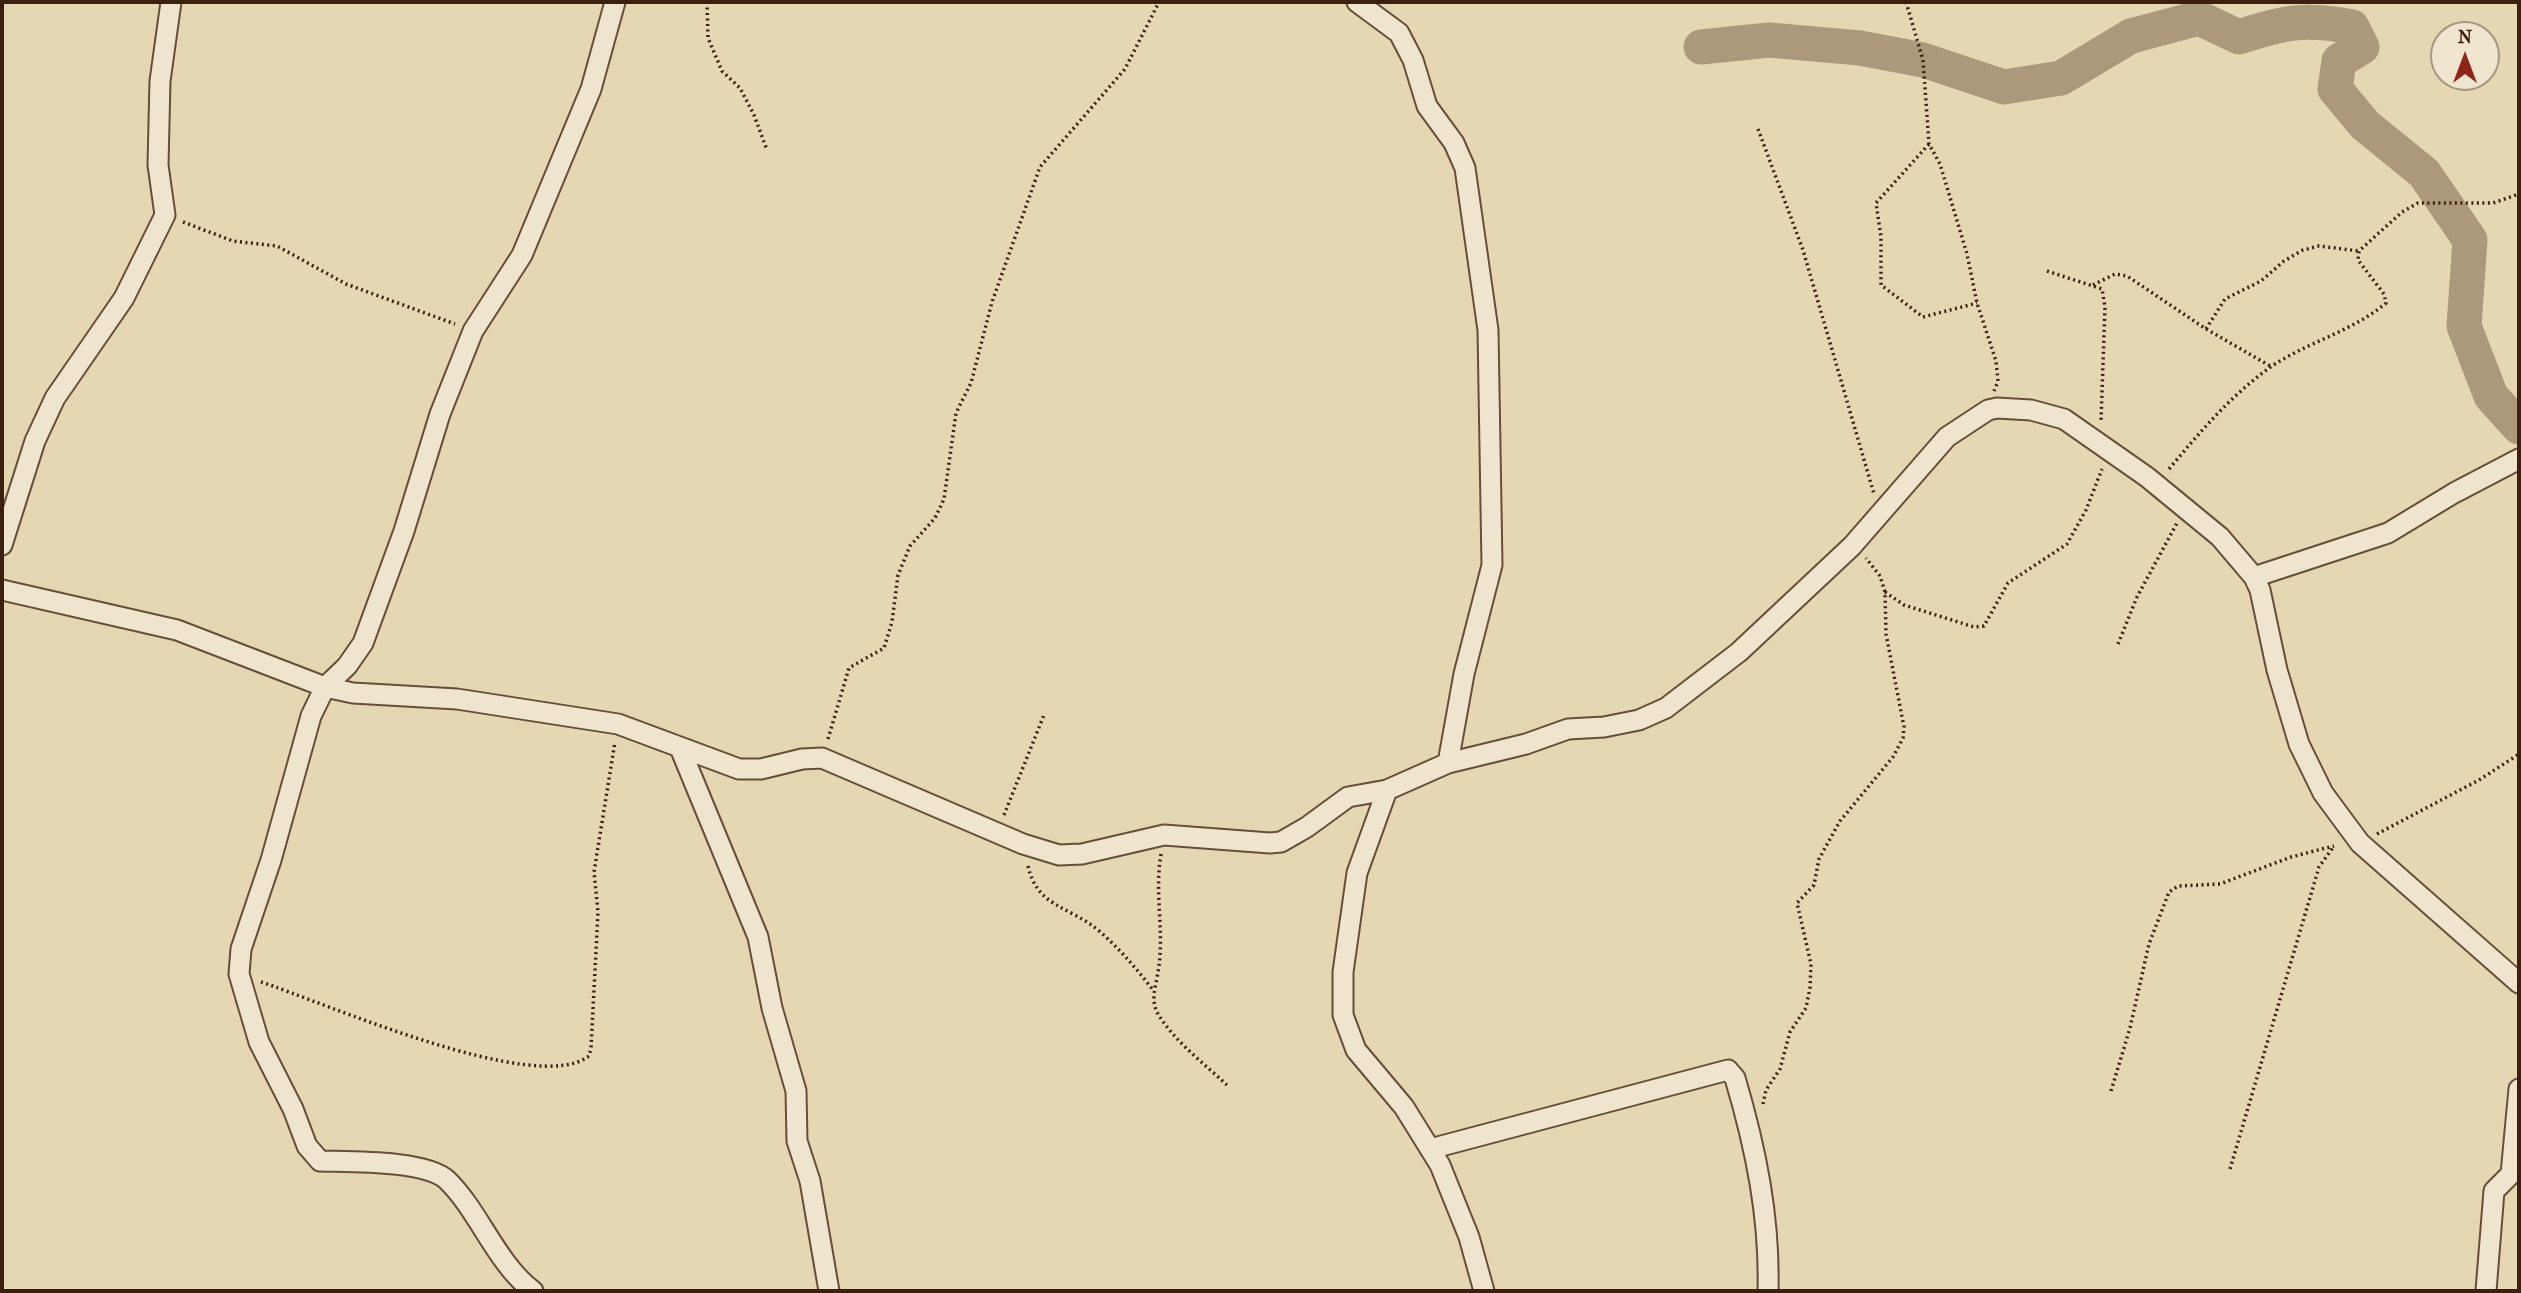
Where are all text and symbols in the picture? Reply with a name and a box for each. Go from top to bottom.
north arrow [2430,21,2500,91]
text: N [2458,26,2472,48]

